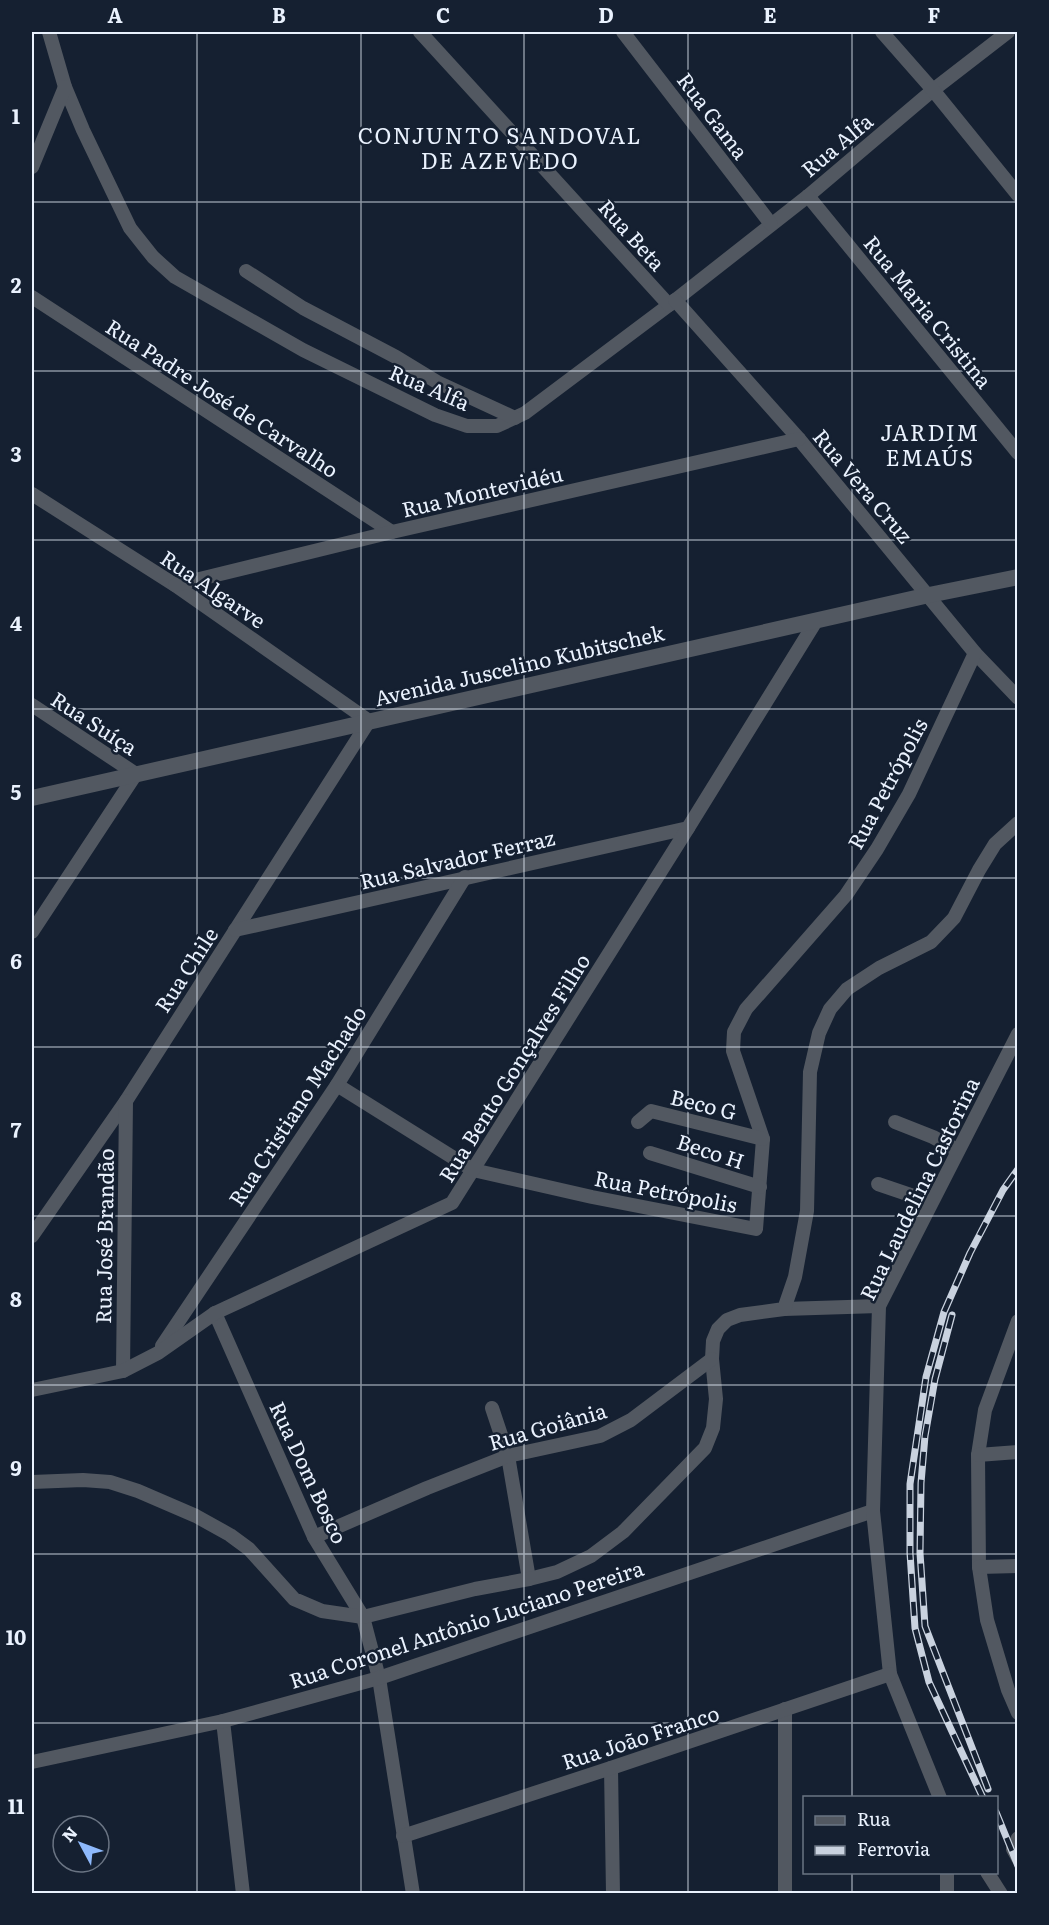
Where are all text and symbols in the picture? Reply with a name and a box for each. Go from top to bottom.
text: A [107,0,123,29]
text: B [272,0,286,29]
text: C [436,0,450,29]
text: D [598,0,614,29]
text: E [763,0,777,29]
text: F [928,0,941,29]
street label: Rua Gama [671,65,757,165]
text: 1 [12,100,20,130]
street label: Rua Alfa [794,104,879,183]
district label: CONJUNTO SANDOVAL DE AZEVEDO [358,118,642,176]
street label: Rua Beta [592,191,674,277]
street label: Rua Maria Cristina [858,228,1001,395]
text: 2 [11,269,22,299]
street label: Rua Padre José de Carvalho [101,310,345,484]
street label: Rua Alfa [385,355,476,417]
district label: JARDIM EMAÚS [880,415,980,473]
street label: Rua Vera Cruz [807,421,921,549]
text: 3 [10,438,22,468]
street label: Rua Montevidéu [398,456,566,524]
street label: Rua Algarve [155,541,273,635]
text: 4 [10,607,22,637]
street label: Avenida Juscelino Kubitschek [371,616,667,712]
street label: Rua Suíça [46,682,145,762]
street label: Rua Petrópolis [838,712,934,854]
text: 5 [11,776,22,806]
street label: Rua Salvador Ferraz [356,820,558,896]
street label: Rua Chile [146,920,224,1018]
text: 6 [10,945,22,975]
street label: Rua Bento Gonçalves Filho [430,947,596,1187]
street label: Rua Cristiano Machado [220,999,372,1211]
street label: Rua Laudelina Castorina [850,1071,986,1305]
street label: Beco G [668,1080,741,1126]
text: 7 [11,1114,22,1144]
street label: Beco H [673,1125,749,1175]
street label: Rua José Brandão [86,1148,120,1324]
street label: Rua Petrópolis [592,1161,740,1219]
text: 8 [10,1283,22,1313]
street label: Rua Goiânia [484,1393,610,1457]
street label: Rua Dom Bosco [263,1396,357,1548]
text: 9 [10,1452,22,1482]
street label: Rua Coronel Antônio Luciano Pereira [285,1551,648,1695]
text: 10 [6,1621,26,1651]
street label: Rua João Franco [557,1696,723,1776]
text: 11 [8,1790,24,1820]
legend [803,1796,998,1874]
text: Rua [857,1805,891,1832]
north arrow [51,1814,111,1874]
text: N [55,1821,82,1846]
text: Ferrovia [857,1835,930,1862]

